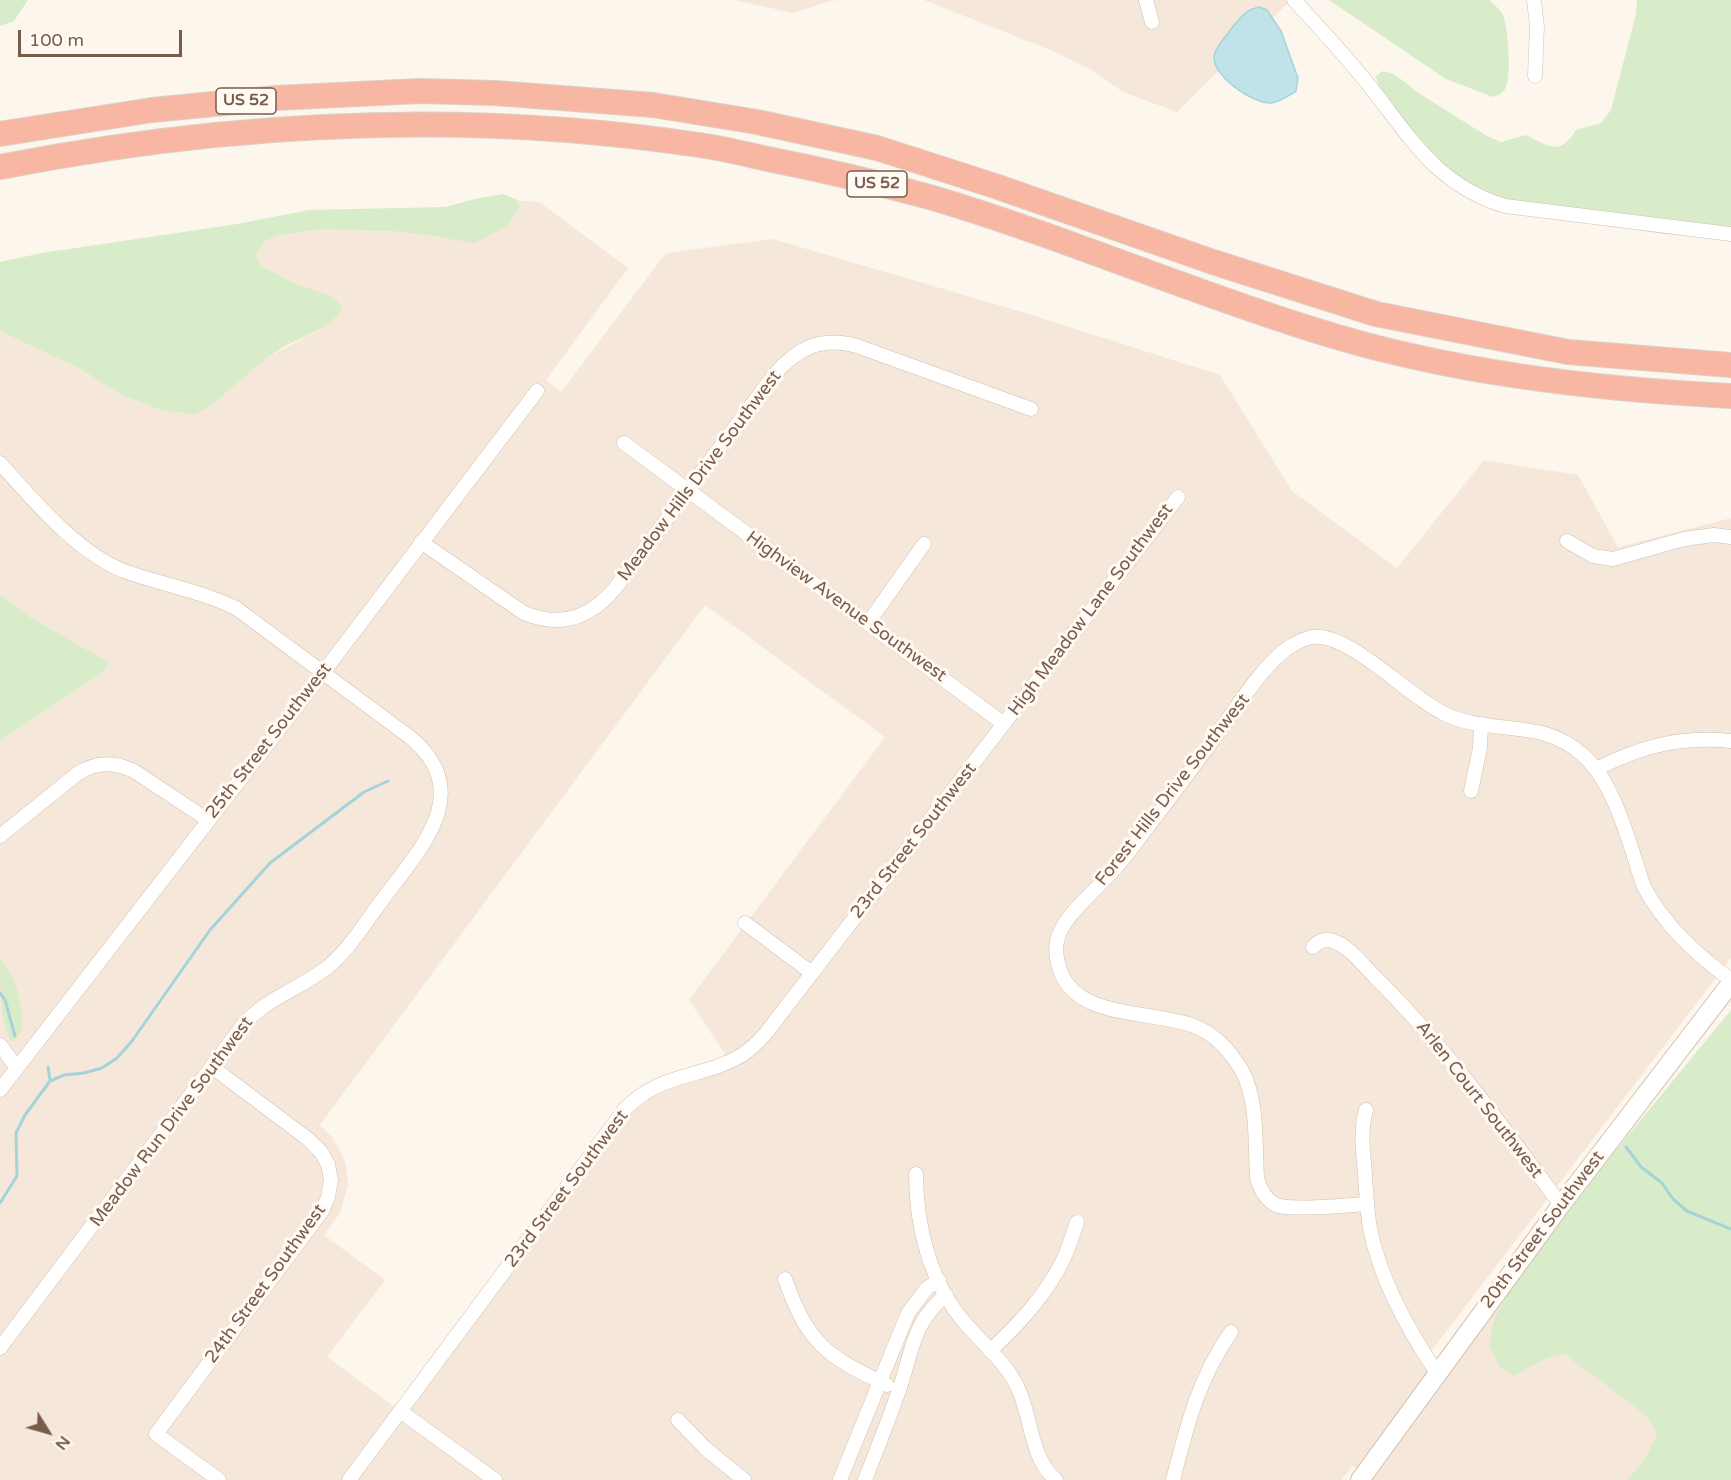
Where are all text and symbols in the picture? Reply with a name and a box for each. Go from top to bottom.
scale bar [21,18,184,56]
text: 100 m [29,29,84,51]
road number: US 52 [216,88,276,114]
road number: US 52 [847,171,907,197]
street label: Meadow Hills Drive Southwest [614,366,786,586]
street label: High Meadow Lane Southwest [1004,500,1178,720]
street label: Highview Avenue Southwest [742,527,950,687]
street label: 25th Street Southwest [201,659,337,823]
street label: Forest Hills Drive Southwest [1091,690,1255,890]
street label: 23rd Street Southwest [846,759,982,923]
street label: Meadow Run Drive Southwest [86,1013,258,1231]
street label: Arlen Court Southwest [1411,1017,1547,1183]
street label: 23rd Street Southwest [501,1106,633,1272]
street label: 20th Street Southwest [1477,1147,1609,1313]
street label: 24th Street Southwest [201,1200,331,1368]
north arrow [18,1402,78,1462]
text: N [51,1432,74,1454]

